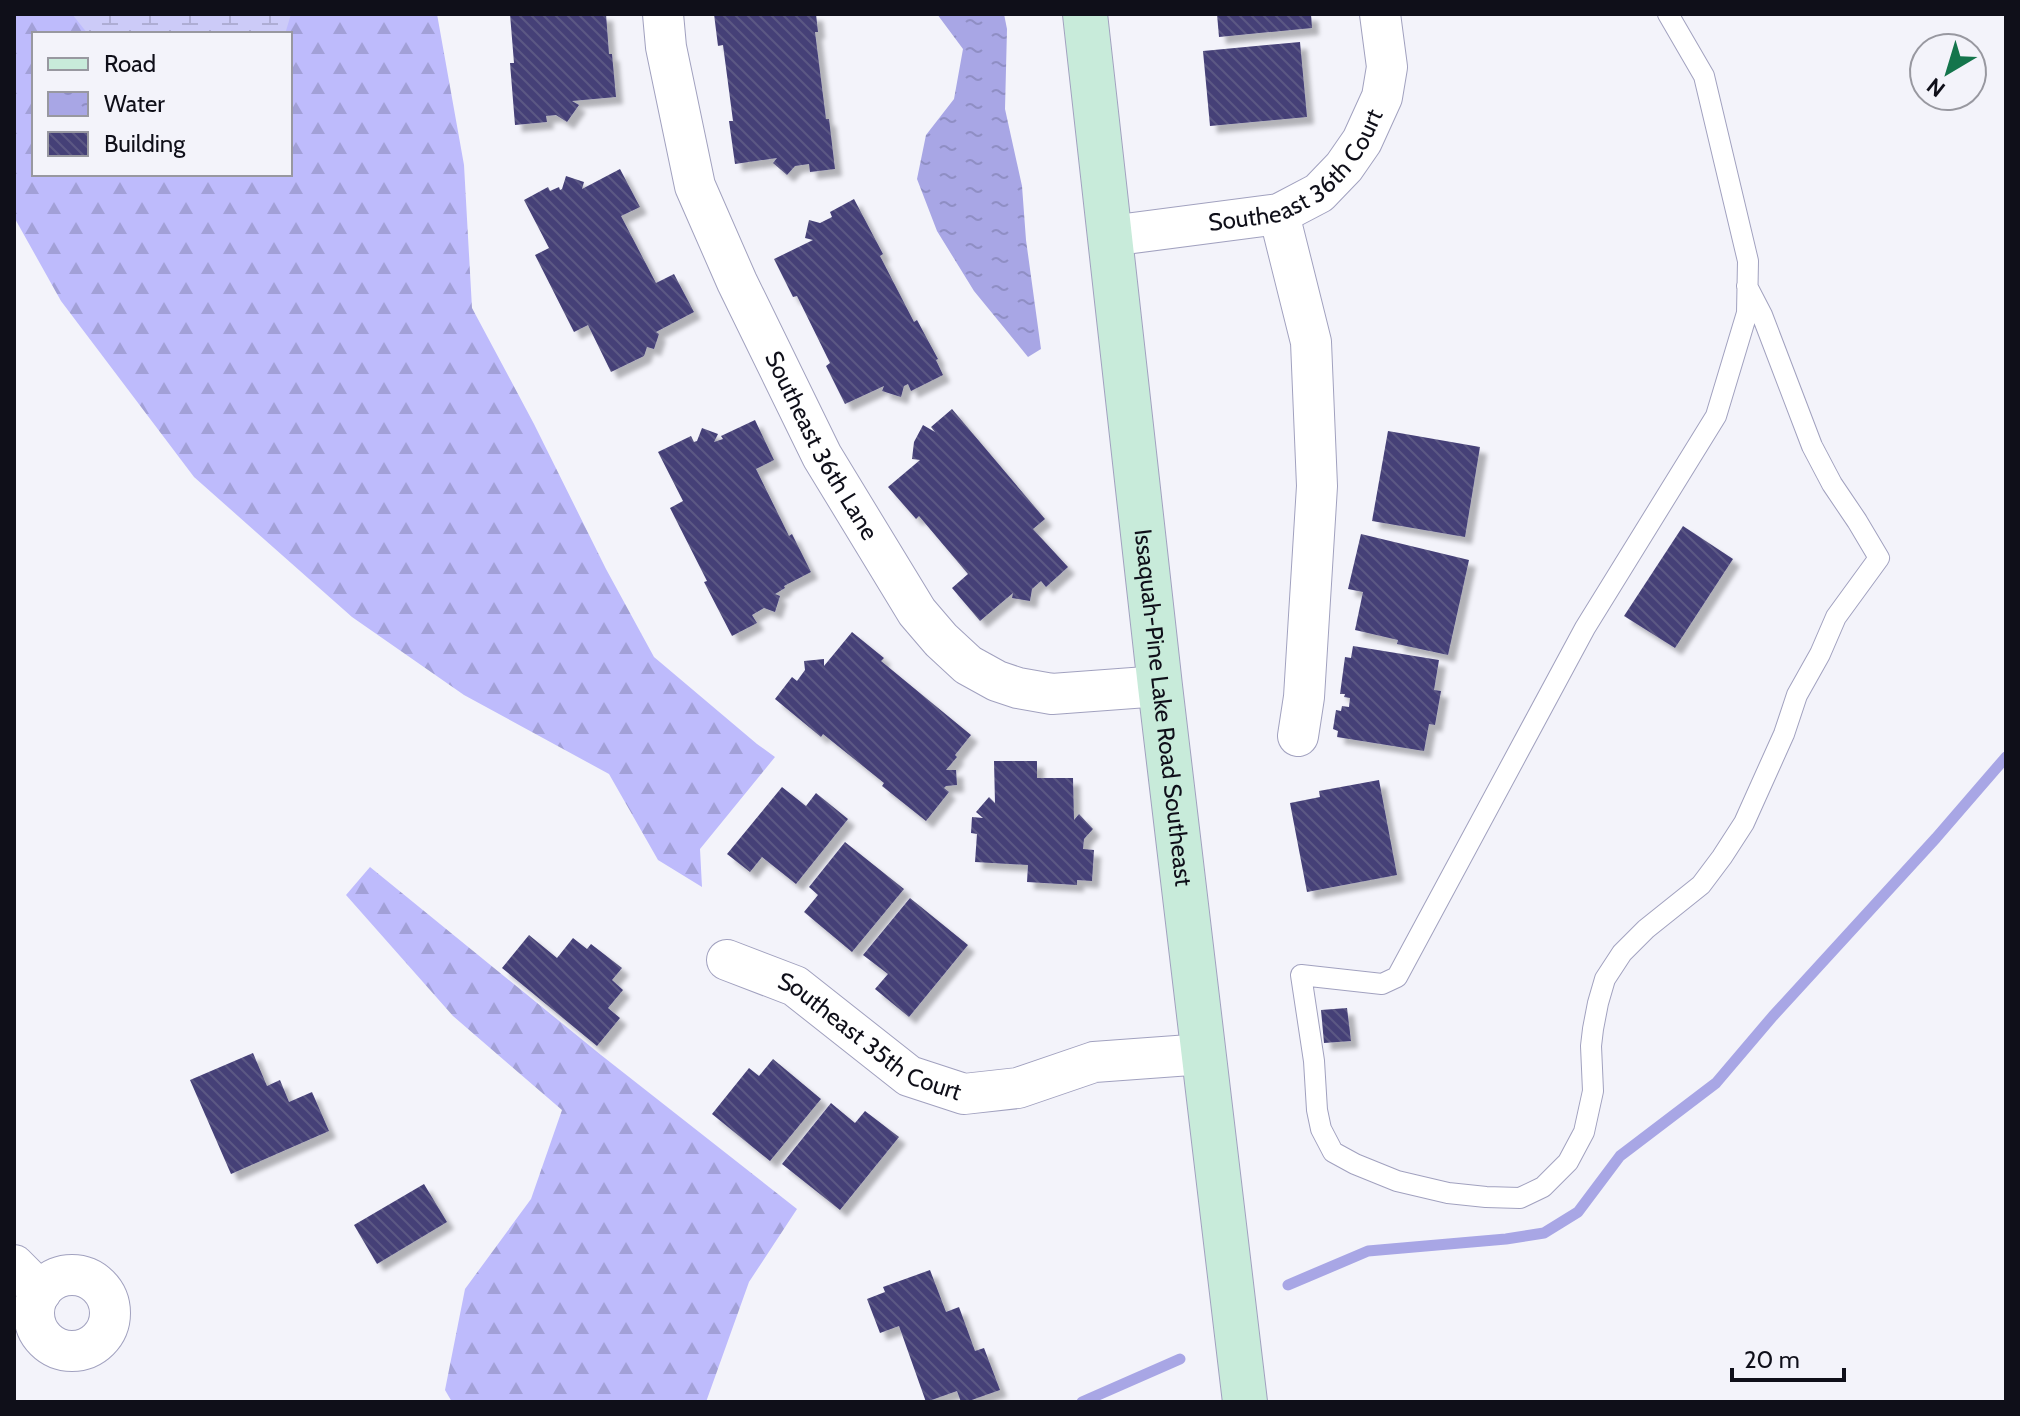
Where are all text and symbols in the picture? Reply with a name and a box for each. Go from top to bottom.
legend [32,32,292,176]
north arrow [1908,32,1988,112]
text: Road [104,49,156,78]
text: N [1922,72,1950,103]
text: Water [104,89,165,118]
street label: Southeast 36th Court [1207,104,1389,237]
text: Building [104,129,186,158]
street label: Southeast 36th Lane [759,346,885,545]
street label: Issaquah-Pine Lake Road Southeast [1129,527,1199,888]
street label: Southeast 35th Court [774,966,965,1106]
scale bar [1732,1332,1844,1382]
text: 20 m [1744,1345,1800,1374]

